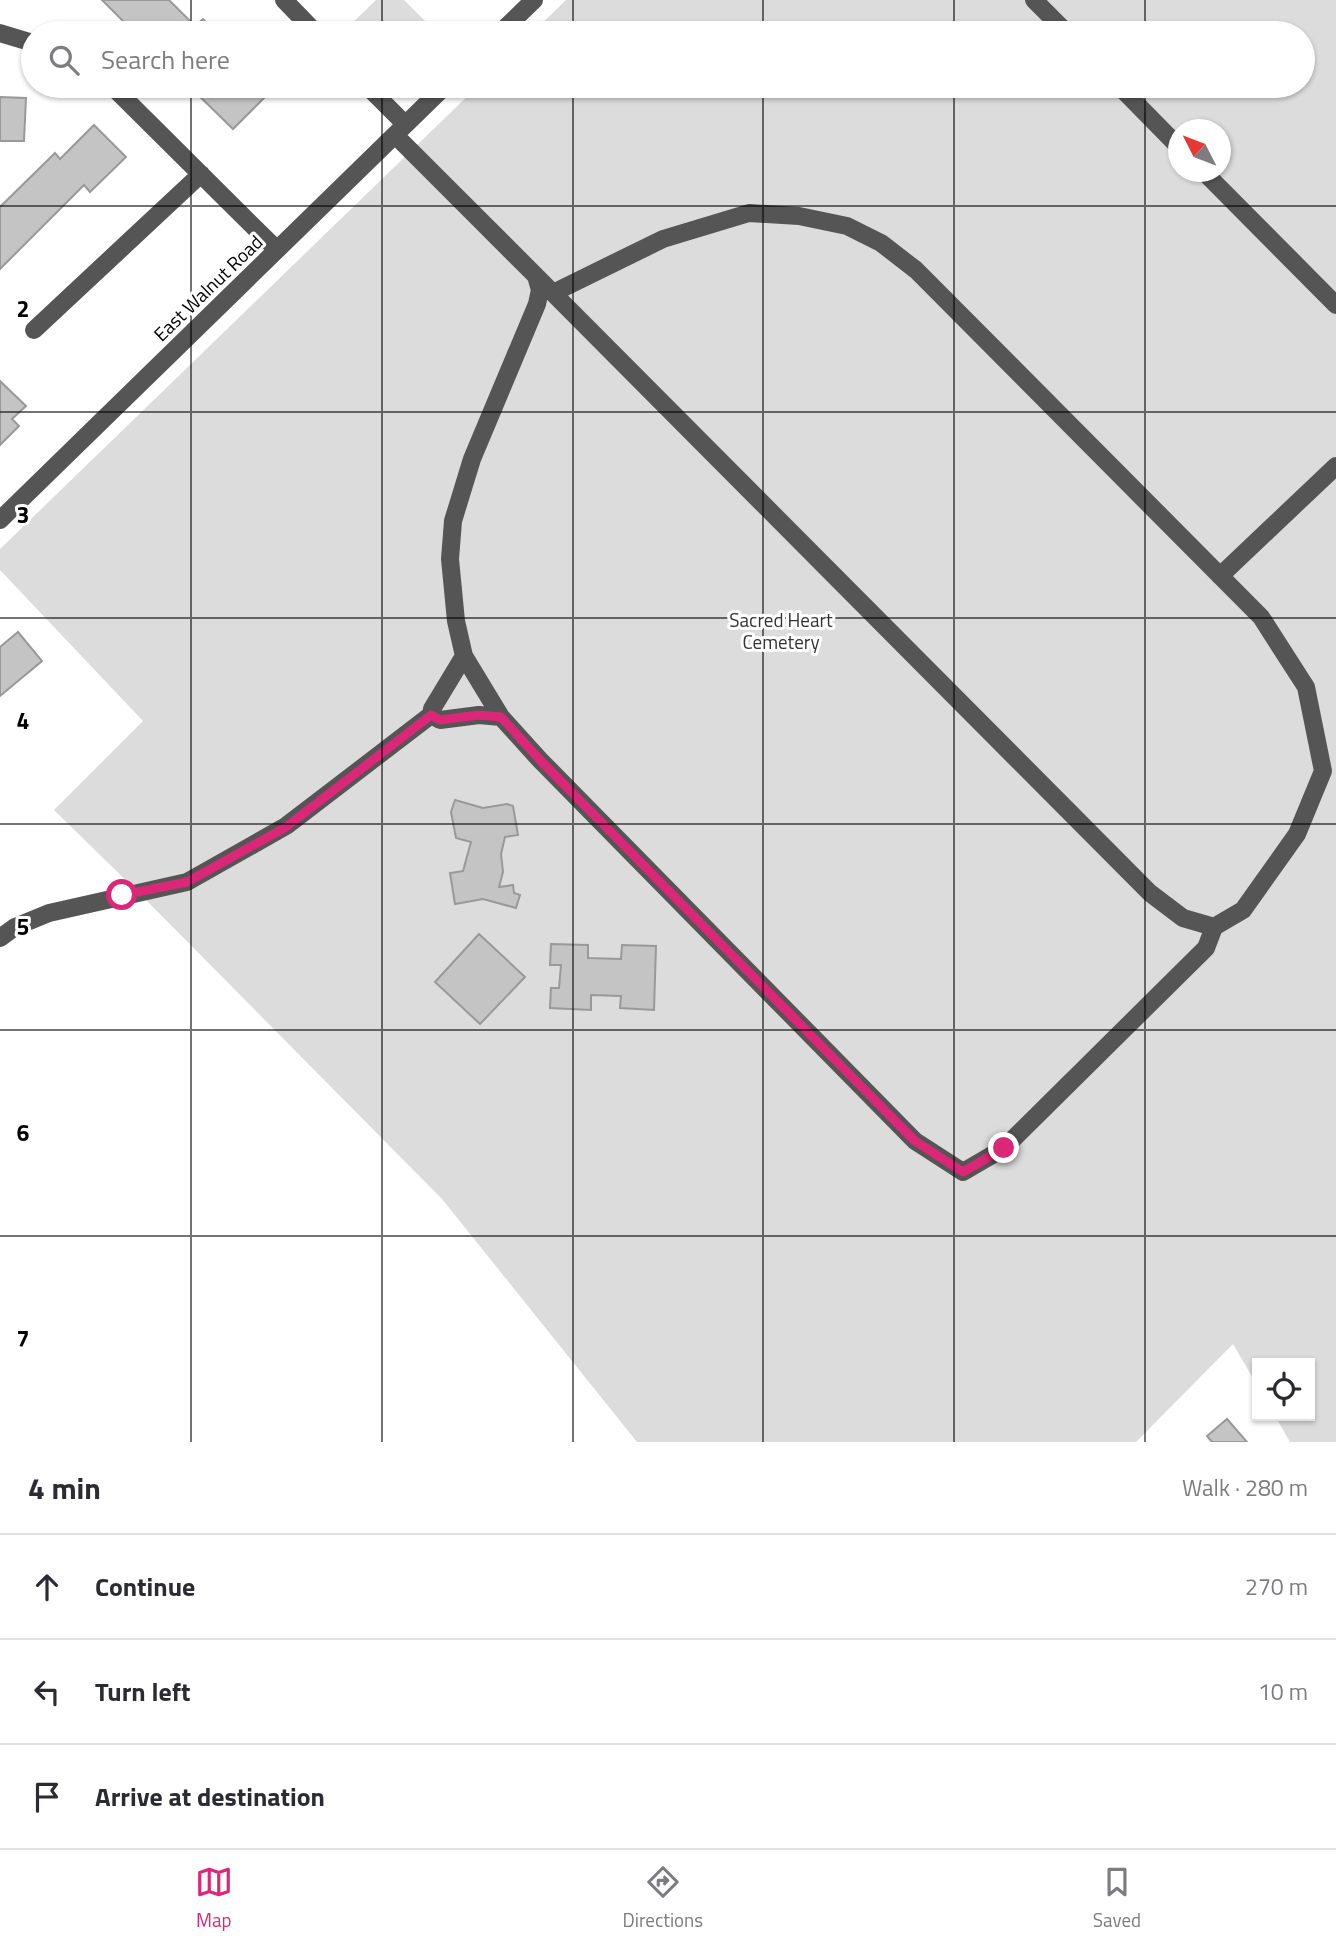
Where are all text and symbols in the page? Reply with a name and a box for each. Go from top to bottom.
search box [21,21,1315,98]
text: Search here [101,40,230,79]
icon: search [45,41,83,79]
north arrow [1168,119,1231,182]
street label: East Walnut Road [146,228,269,348]
text: 2 [17,291,29,326]
text: 3 [17,497,29,532]
park label: Sacred Heart Cemetery [729,605,833,656]
text: 4 [17,703,29,738]
route start [106,879,137,910]
text: 5 [17,909,29,944]
text: 6 [17,1115,30,1150]
route end [988,1132,1019,1163]
text: 7 [17,1321,29,1356]
map controls [1252,1358,1315,1421]
button: locate [1252,1358,1315,1421]
text: 4 min [28,1465,101,1511]
text: Walk · 280 m [1182,1470,1308,1505]
text: Continue [95,1567,195,1606]
icon: ahead [28,1568,66,1606]
text: 270 m [1245,1569,1308,1604]
text: Turn left [95,1672,190,1711]
icon: left [28,1673,66,1711]
text: 10 m [1258,1674,1308,1709]
text: Arrive at destination [95,1777,325,1816]
icon: arrive [28,1778,66,1816]
tab: Map [195,1863,233,1934]
tab: Directions [623,1863,703,1934]
tab: Saved [1093,1863,1141,1934]

